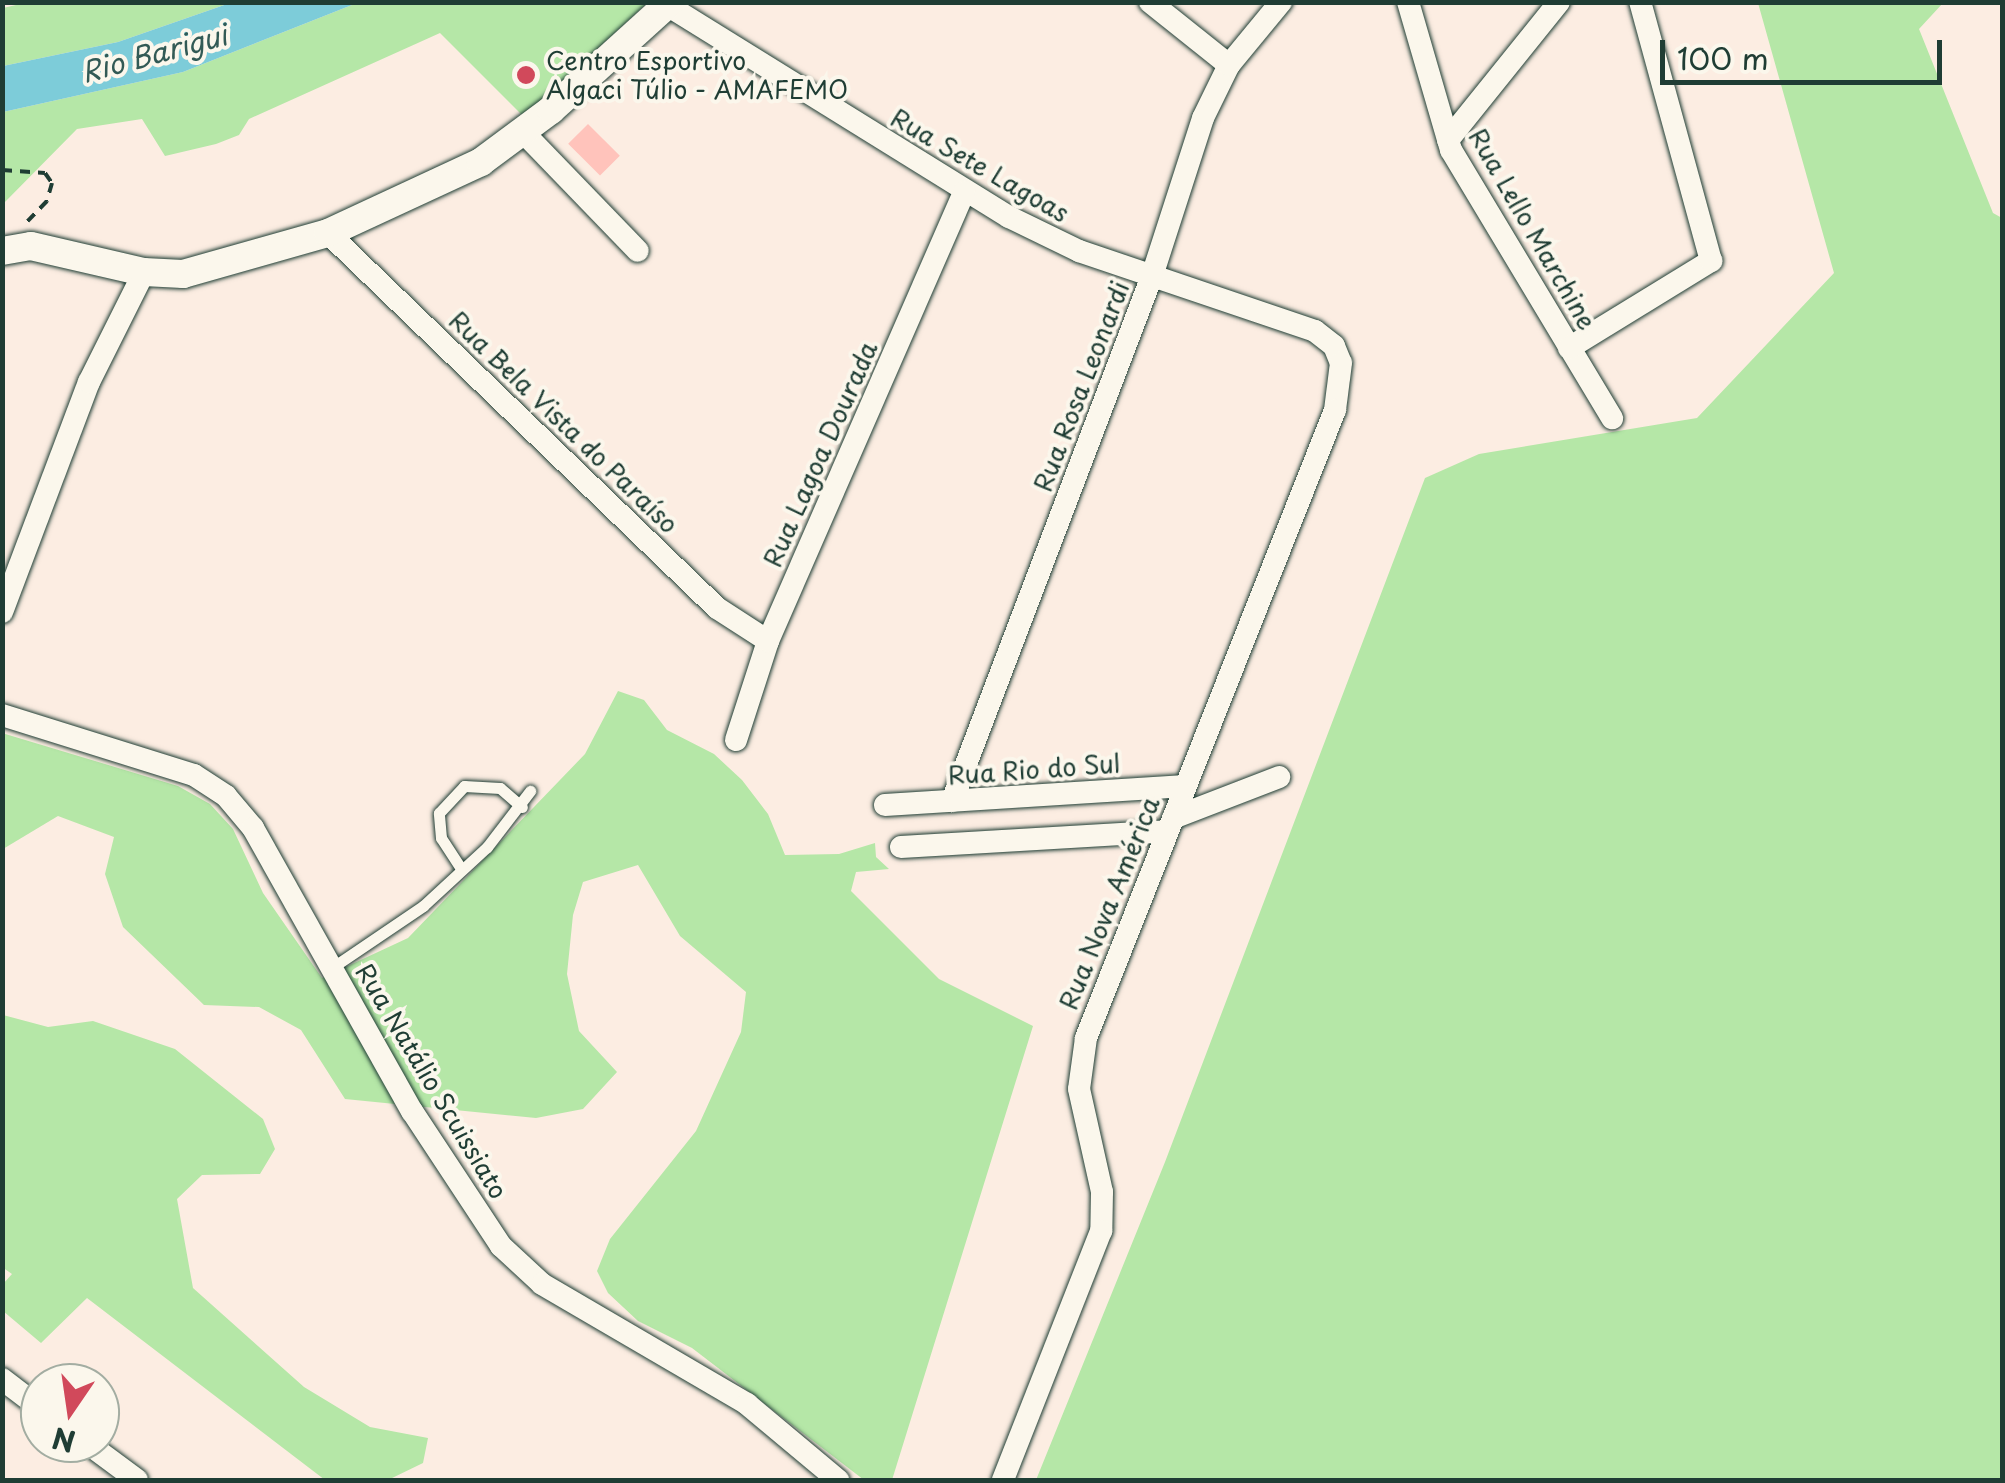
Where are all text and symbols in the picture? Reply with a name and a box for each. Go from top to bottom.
water label: Rio Barigui [77,17,231,89]
scale bar [1665,20,1948,82]
text: 100 m [1677,35,1769,80]
place label: Centro Esportivo Algaci Túlio - AMAFEMO [546,46,851,105]
marker: Centro Esportivo Algaci Túlio - AMAFEMO [515,64,537,86]
street label: Rua Sete Lagoas [885,102,1075,228]
street label: Rua Lello Marchine [1462,122,1604,336]
street label: Rua Rosa Leonardi [1027,276,1135,496]
street label: Rua Bela Vista do Paraíso [442,304,686,540]
street label: Rua Lagoa Dourada [756,336,884,572]
street label: Rua Rio do Sul [945,748,1123,790]
street label: Rua Nova América [1052,792,1166,1014]
street label: Rua Natálio Scuissiato [349,957,515,1205]
north arrow [20,1363,120,1463]
text: N [48,1417,79,1464]

